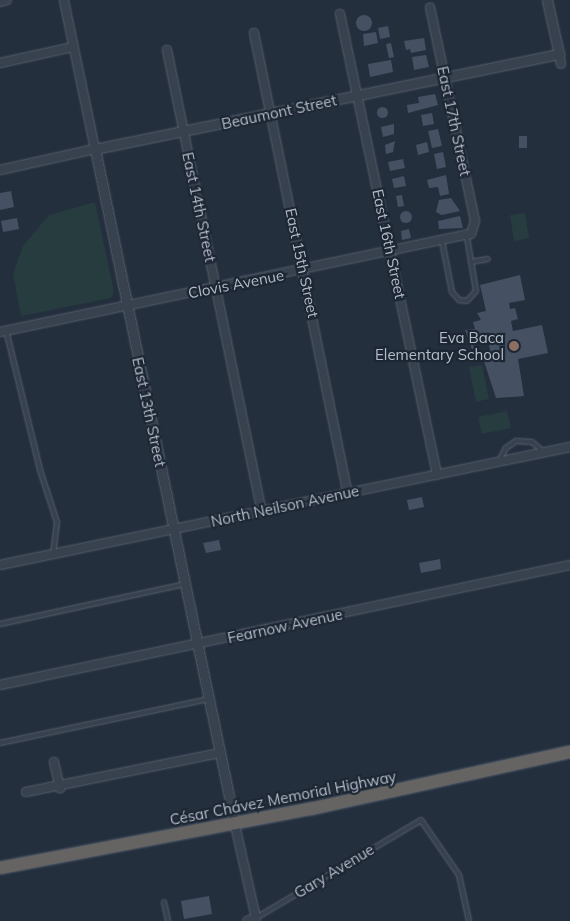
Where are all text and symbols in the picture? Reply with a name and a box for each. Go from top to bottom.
street label: East 17th Street [434,65,474,177]
street label: Beaumont Street [220,91,338,133]
street label: East 14th Street [179,151,219,263]
street label: East 16th Street [369,188,409,300]
street label: East 15th Street [282,207,322,319]
street label: Clovis Avenue [186,266,286,302]
place label: Eva Baca Elementary School [375,328,504,363]
marker: Eva Baca Elementary School [508,340,520,352]
street label: East 13th Street [129,356,169,468]
street label: North Neilson Avenue [209,481,361,531]
street label: Fearnow Avenue [226,605,344,647]
street label: César Chávez Memorial Highway [168,767,398,829]
street label: Gary Avenue [291,840,377,902]

